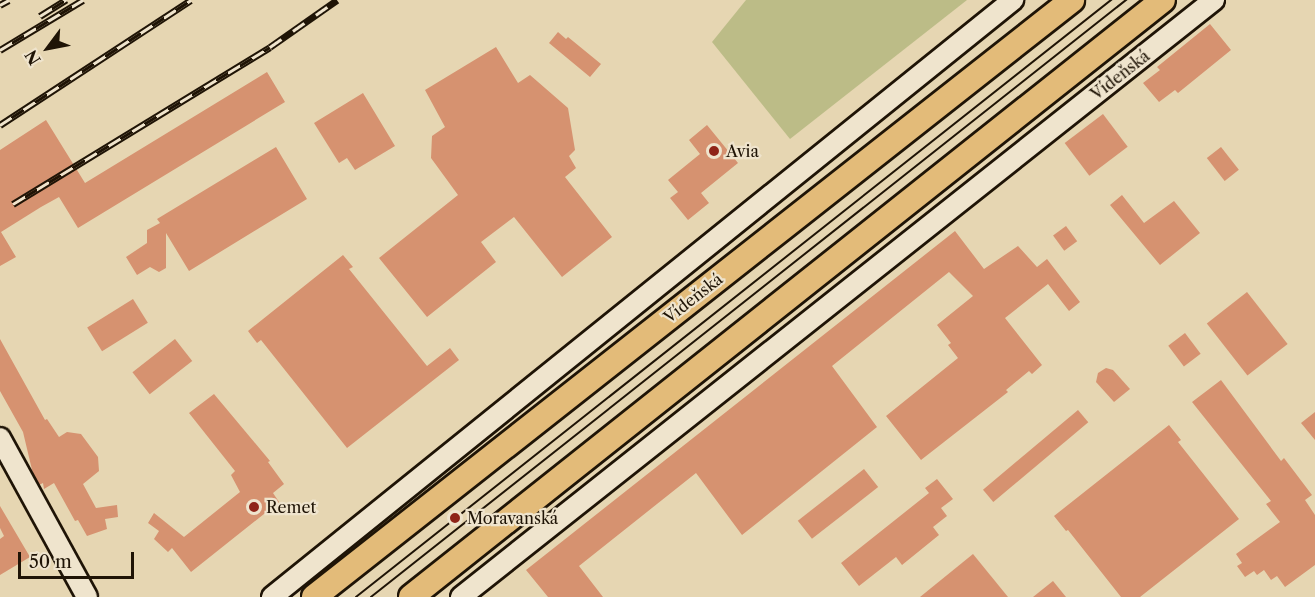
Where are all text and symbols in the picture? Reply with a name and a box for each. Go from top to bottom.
north arrow [18,18,78,78]
text: N [21,46,45,69]
street label: Vídeňská [1087,46,1153,104]
place label: Avia [726,141,759,161]
marker: Avia [707,144,721,158]
street label: Vídeňská [660,269,726,327]
place label: Remet [266,497,316,517]
marker: Remet [247,500,261,514]
place label: Moravanská [467,508,558,528]
marker: Moravanská [448,511,462,525]
scale bar [21,540,136,578]
text: 50 m [29,551,72,573]

